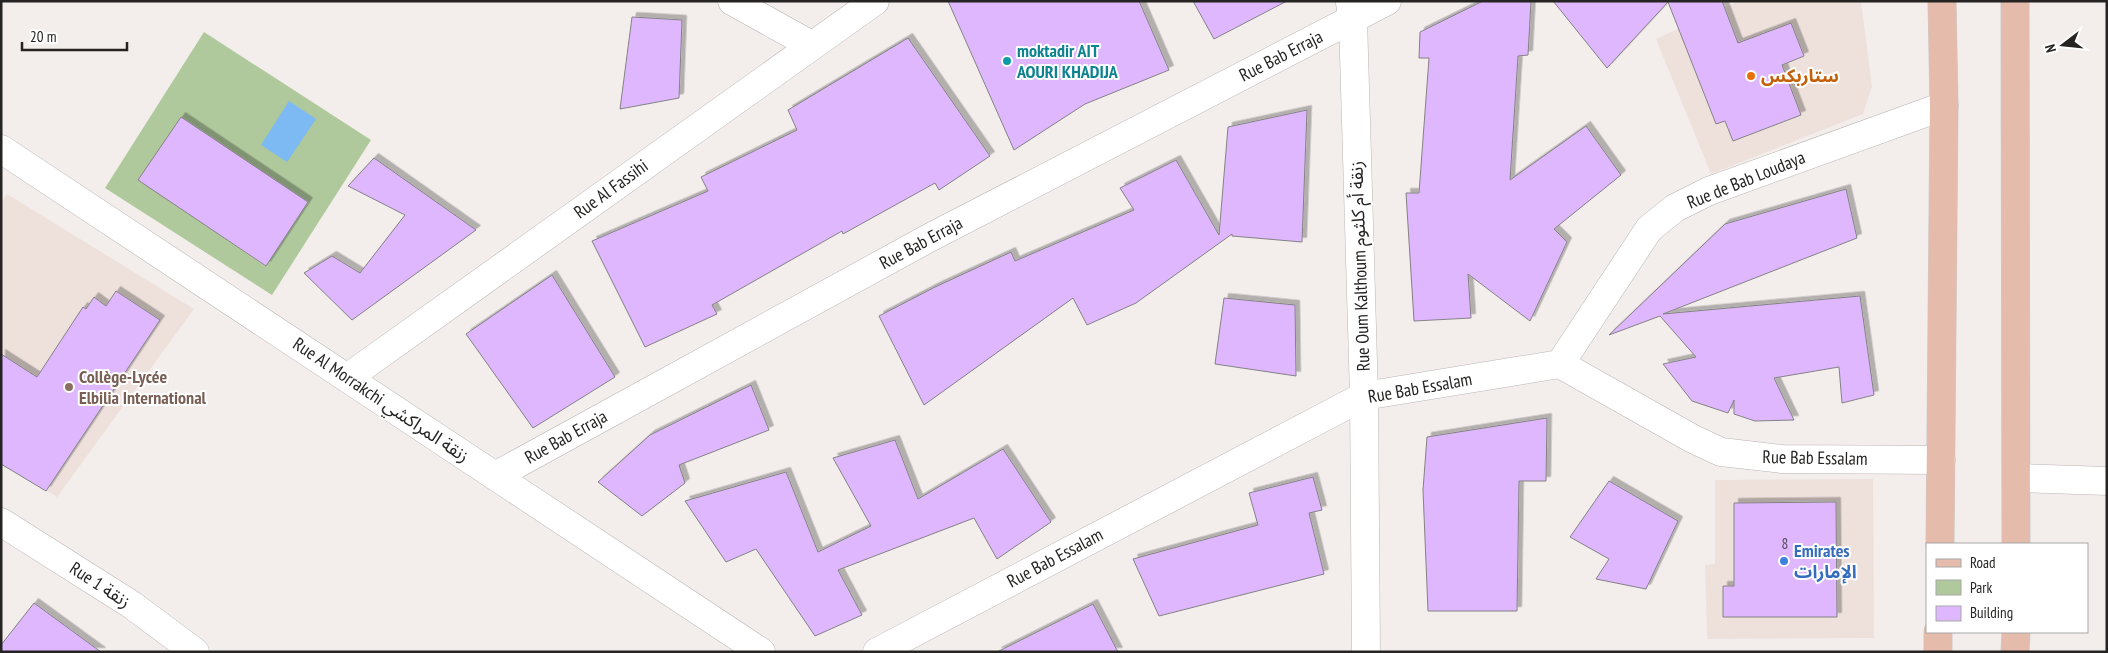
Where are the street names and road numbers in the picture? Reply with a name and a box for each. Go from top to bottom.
street label: Rue Bab Erraja [1235,25,1326,86]
street label: Rue de Bab Loudaya [1683,145,1808,214]
street label: Rue Al Fassihi [569,154,652,223]
street label: Rue Oum Kalthoum زنقة أم كلثوم [1344,160,1378,372]
street label: Rue Bab Erraja [875,211,966,274]
street label: Rue Al Morrakchi زنقة المراكشي [288,332,474,469]
street label: Rue Bab Essalam [1366,367,1474,408]
street label: Rue Bab Erraja [520,404,611,469]
street label: Rue Bab Essalam [1762,445,1868,470]
street label: Rue Bab Essalam [1003,523,1107,592]
street label: Rue 1 زنقة [65,556,135,613]

